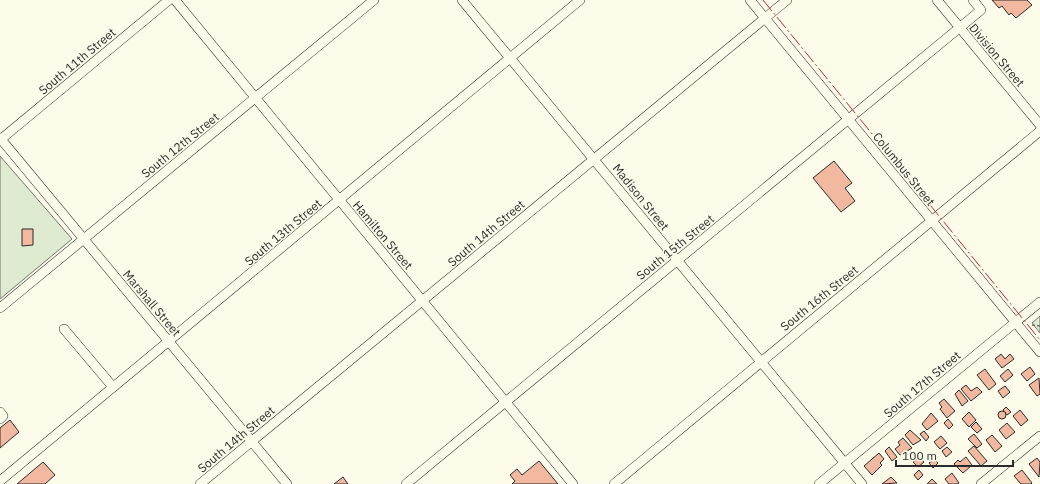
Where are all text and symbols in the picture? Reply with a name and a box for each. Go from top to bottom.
street label: Division Street [966,20,1028,90]
street label: South 11th Street [36,25,118,97]
street label: South 12th Street [138,109,222,181]
street label: Columbus Street [870,129,938,209]
street label: Madison Street [610,161,672,233]
street label: South 13th Street [242,196,324,268]
street label: South 14th Street [445,197,527,269]
street label: Hamilton Street [350,198,416,272]
street label: South 15th Street [633,211,717,283]
street label: South 16th Street [777,262,861,334]
street label: Marshall Street [120,267,184,339]
street label: South 17th Street [881,348,963,420]
street label: South 14th Street [195,403,277,475]
scale bar [896,442,1013,468]
text: 100 m [902,448,937,463]

